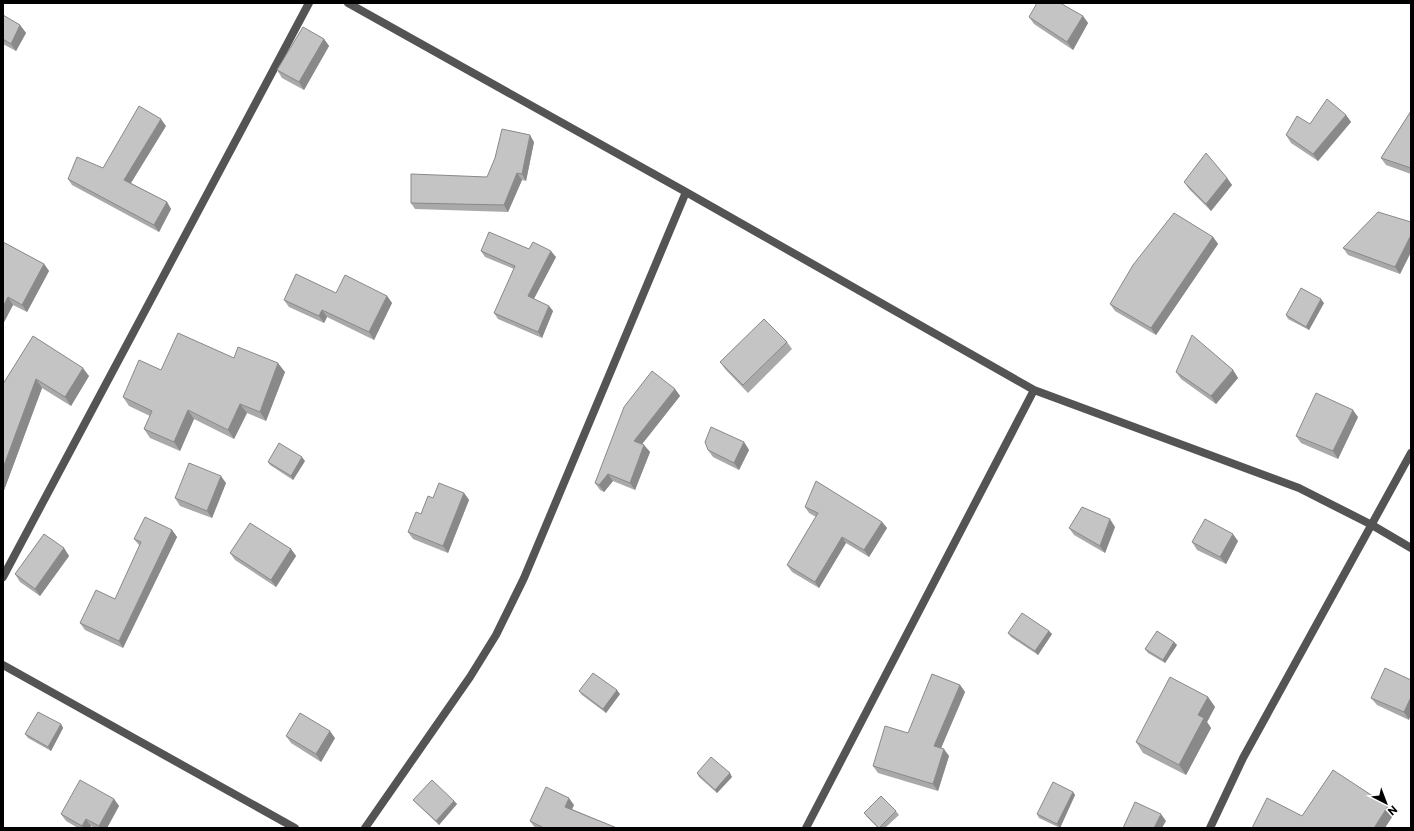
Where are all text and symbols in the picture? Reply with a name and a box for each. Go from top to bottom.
north arrow [1366,783,1406,823]
text: N [1386,803,1400,818]

